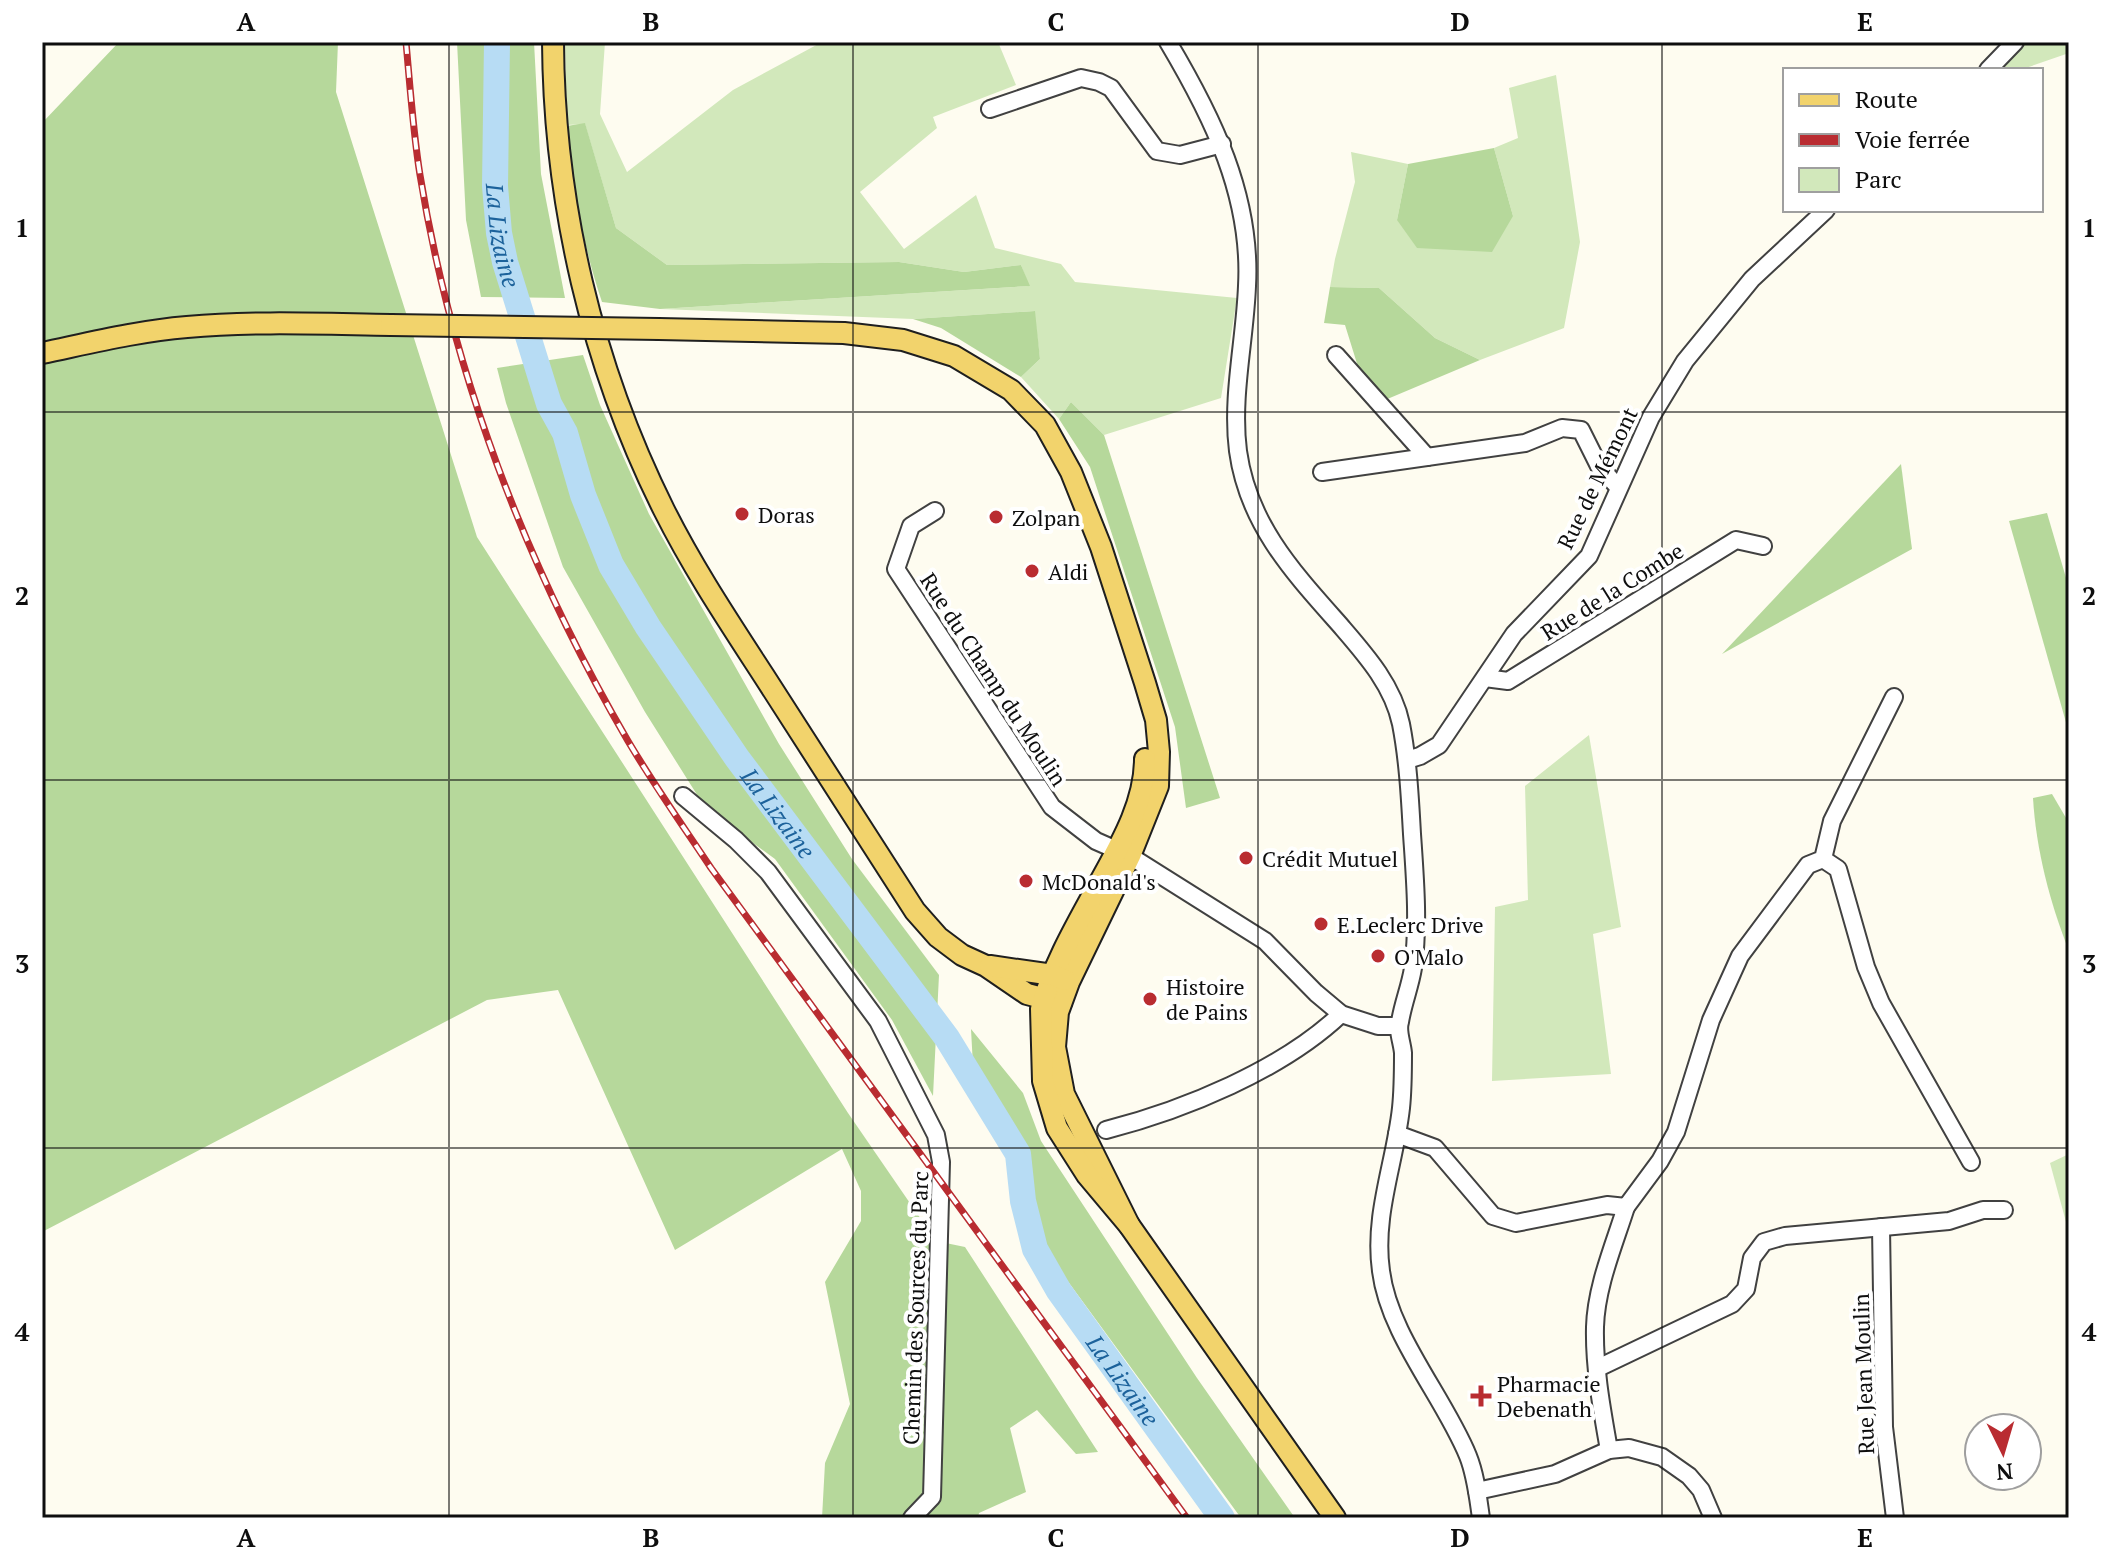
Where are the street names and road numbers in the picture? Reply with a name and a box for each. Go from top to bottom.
street label: Rue de Mémont [1550,402,1644,554]
street label: Rue de la Combe [1535,536,1689,646]
street label: Rue du Champ du Moulin [914,567,1074,791]
street label: Chemin des Sources du Parc [896,1170,934,1446]
street label: Rue Jean Moulin [1846,1293,1880,1455]

